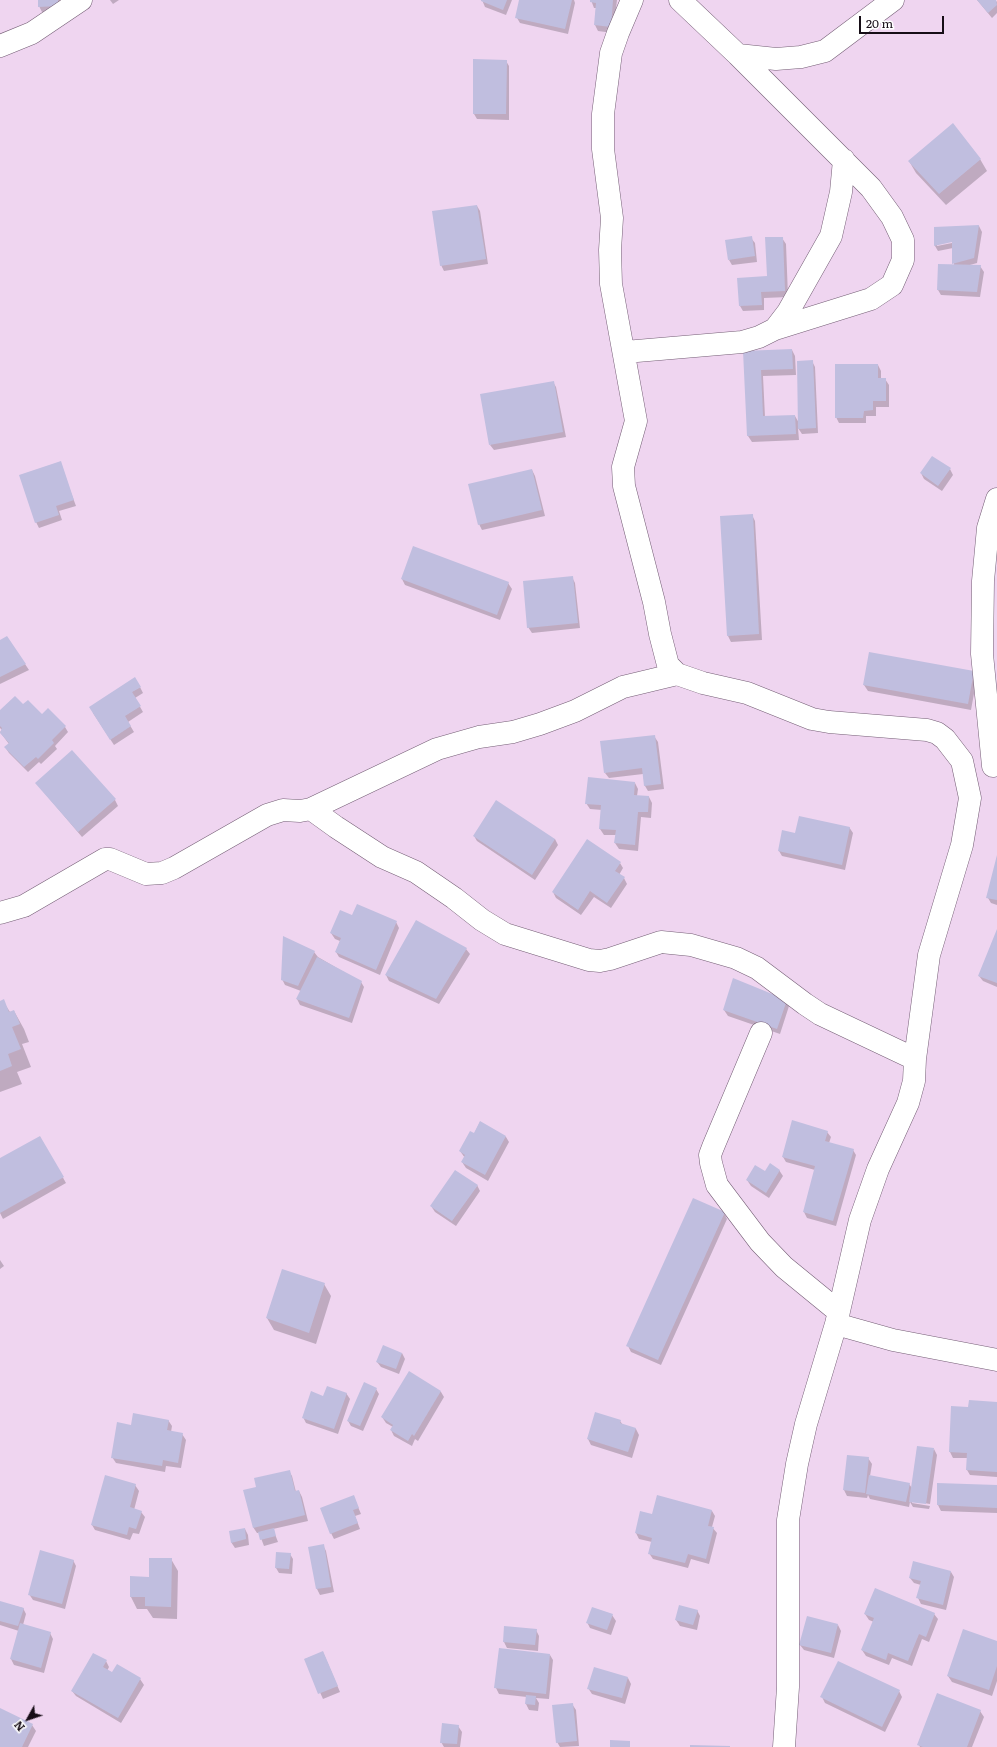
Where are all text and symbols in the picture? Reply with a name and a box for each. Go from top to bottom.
scale bar [861,8,946,34]
text: 20 m [866,14,893,32]
north arrow [8,1699,48,1739]
text: N [10,1718,28,1735]

